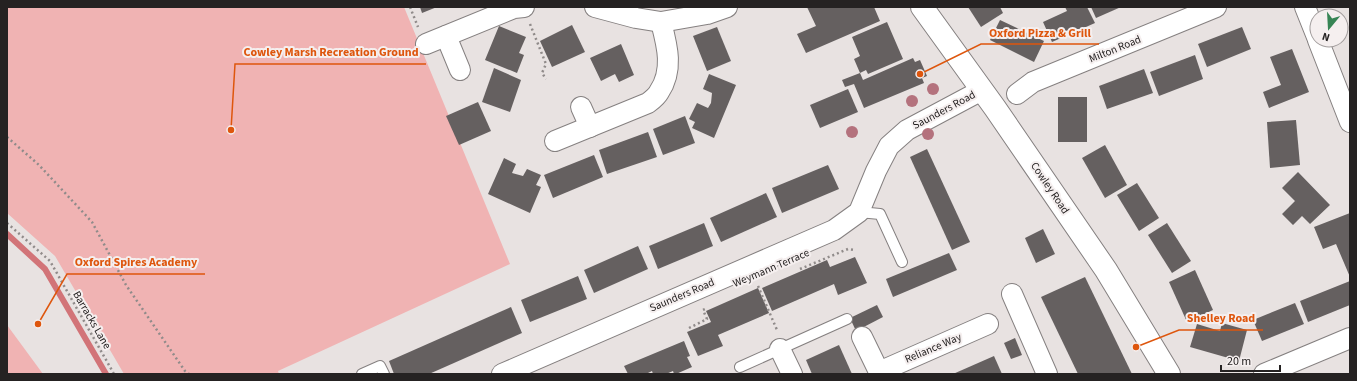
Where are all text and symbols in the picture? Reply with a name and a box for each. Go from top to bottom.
north arrow [1309,8,1349,48]
callout: Oxford Pizza & Grill [981,20,1099,44]
text: Oxford Pizza & Grill [989,25,1091,42]
text: N [1320,29,1332,45]
street label: Milton Road [1087,32,1143,66]
callout: Cowley Marsh Recreation Ground [235,40,426,64]
text: Cowley Marsh Recreation Ground [243,44,419,61]
street label: Saunders Road [910,87,978,133]
street label: Cowley Road [1027,159,1073,217]
street label: Weymann Terrace [730,245,812,291]
callout: Oxford Spires Academy [67,250,205,274]
text: Oxford Spires Academy [75,254,198,271]
street label: Saunders Road [647,275,717,315]
street label: Barracks Lane [69,288,115,352]
callout: Shelley Road [1179,306,1263,330]
text: Shelley Road [1187,310,1255,327]
street label: Reliance Way [902,329,964,367]
scale bar [1221,347,1280,373]
text: 20 m [1227,353,1251,370]

